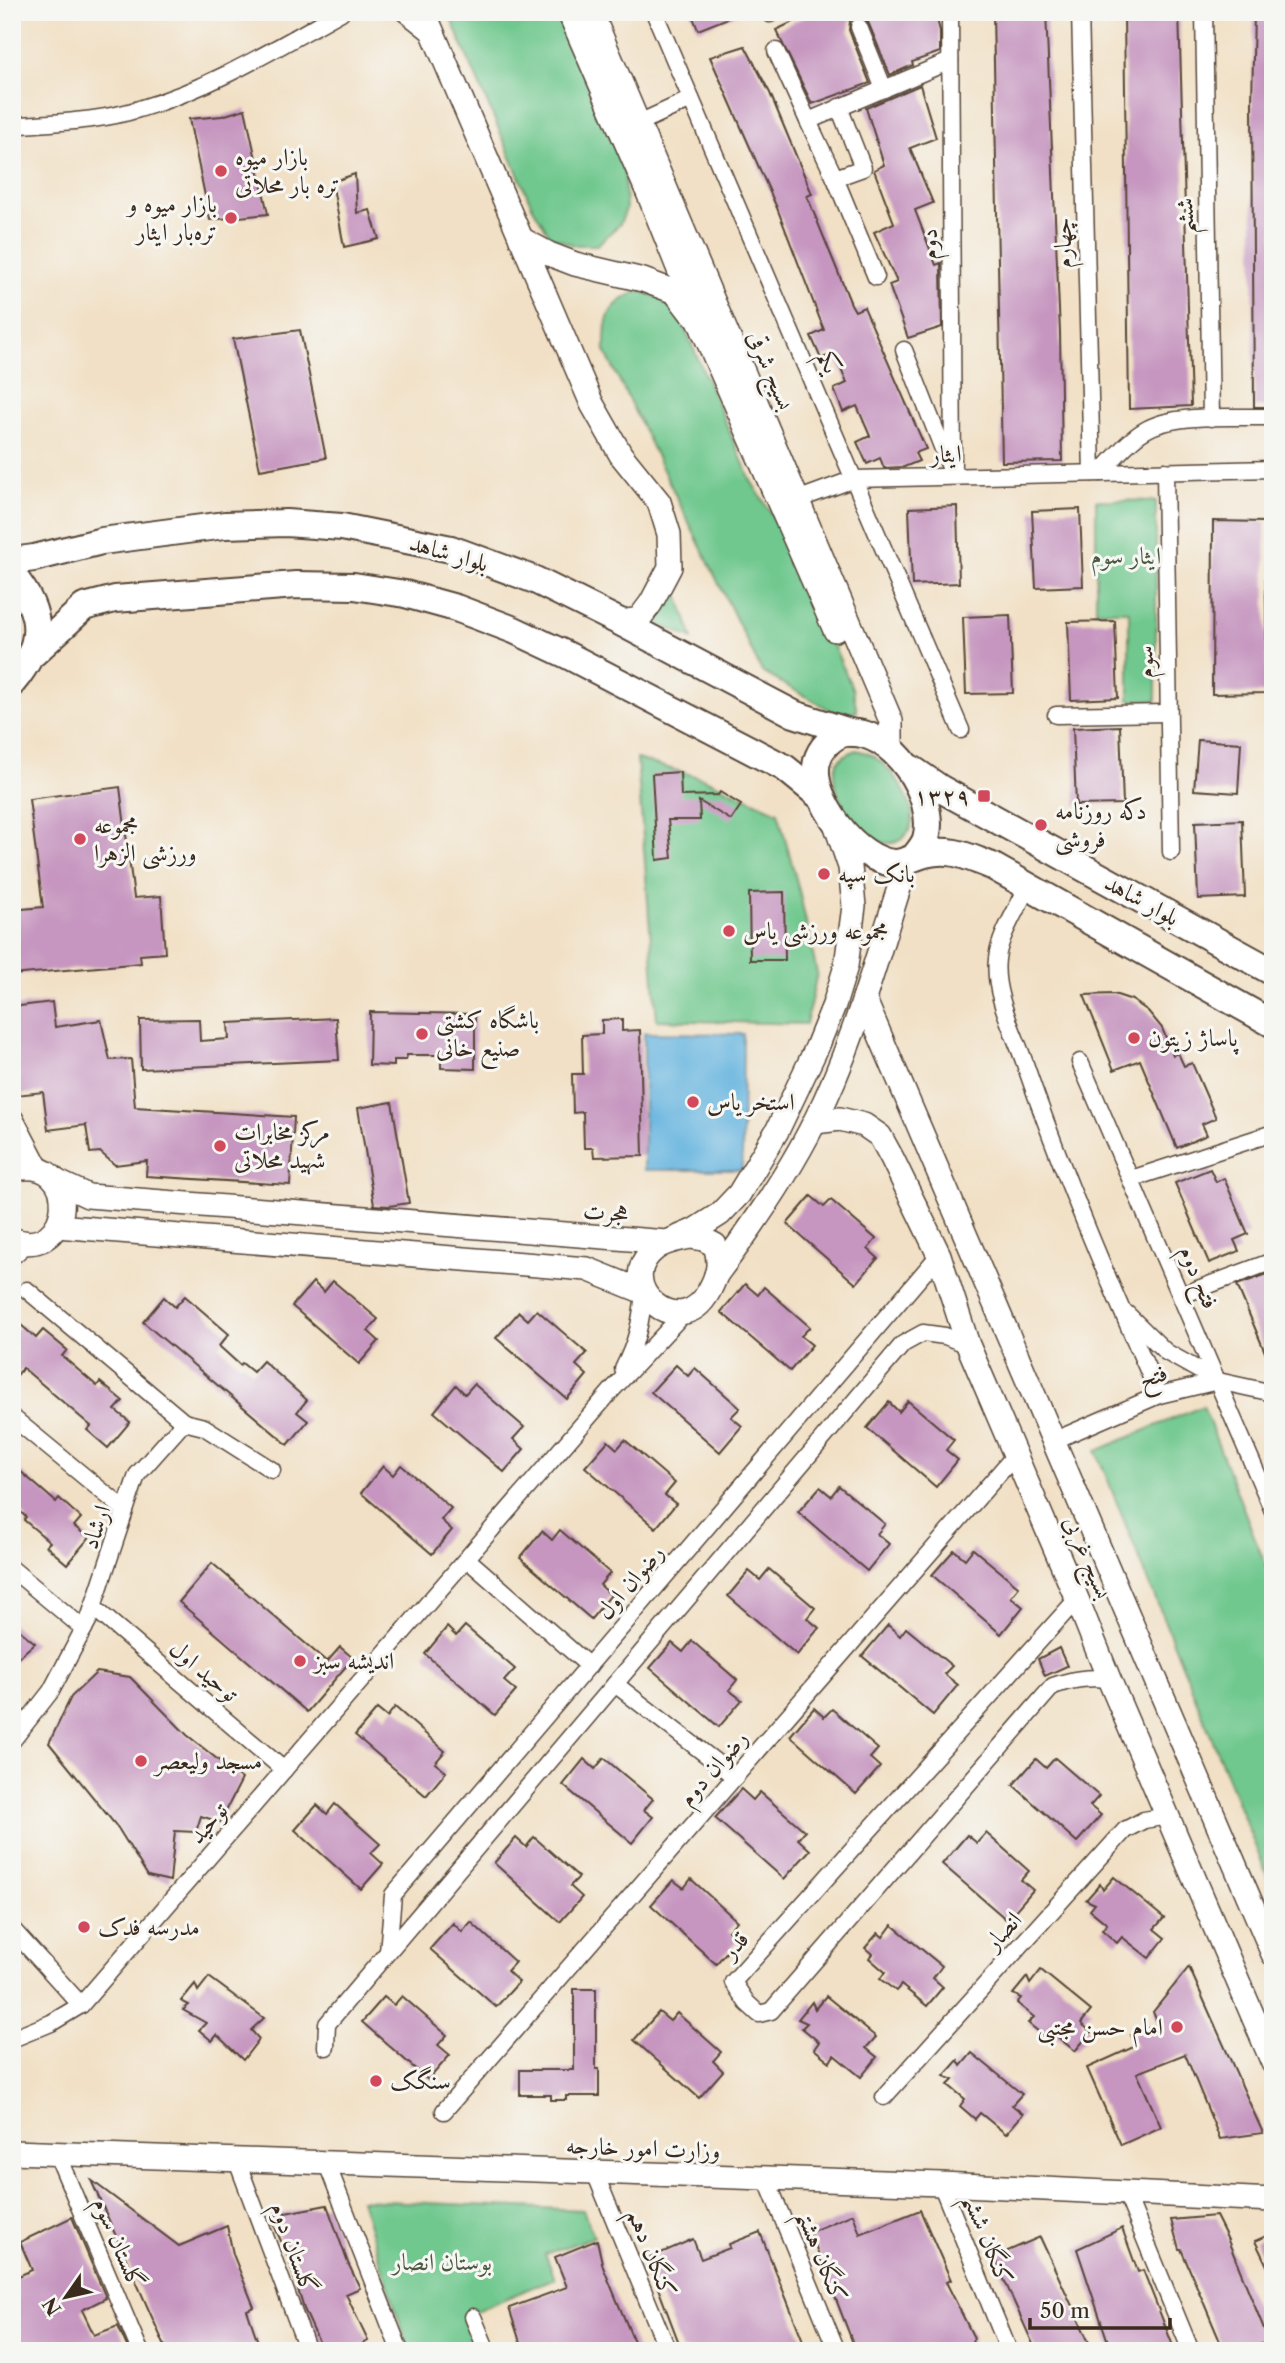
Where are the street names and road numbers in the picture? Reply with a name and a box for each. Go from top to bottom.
street label: ششم [1170,197,1209,234]
street label: چهارم [1048,217,1084,269]
street label: دوم [914,228,950,260]
street label: بسیج شرقی [735,326,801,417]
street label: یکم [805,346,848,382]
street label: ایثار [928,438,962,470]
street label: بلوار شاهد [406,527,492,579]
street label: سوم [1130,645,1166,679]
street label: بلوار شاهد [1099,867,1185,933]
street label: هجرت [582,1195,630,1229]
street label: فتح دوم [1167,1241,1226,1316]
street label: فتح [1135,1357,1173,1400]
street label: ارشاد [75,1501,117,1553]
street label: بسیج غربی [1052,1511,1119,1606]
street label: رضوان اول [590,1538,670,1626]
street label: توحید اول [163,1633,245,1709]
street label: رضوان دوم [672,1724,759,1816]
street label: توحید [182,1796,235,1850]
street label: انصار [976,1905,1028,1958]
street label: قدر [713,1925,755,1966]
street label: وزارت امور خارجه [565,2130,721,2166]
street label: کنگان ششم [948,2189,1020,2292]
street label: گلستان سوم [81,2193,152,2296]
street label: گلستان دوم [258,2198,324,2300]
street label: کنگان دهم [614,2204,683,2304]
street label: کنگان هشتم [782,2205,854,2310]

